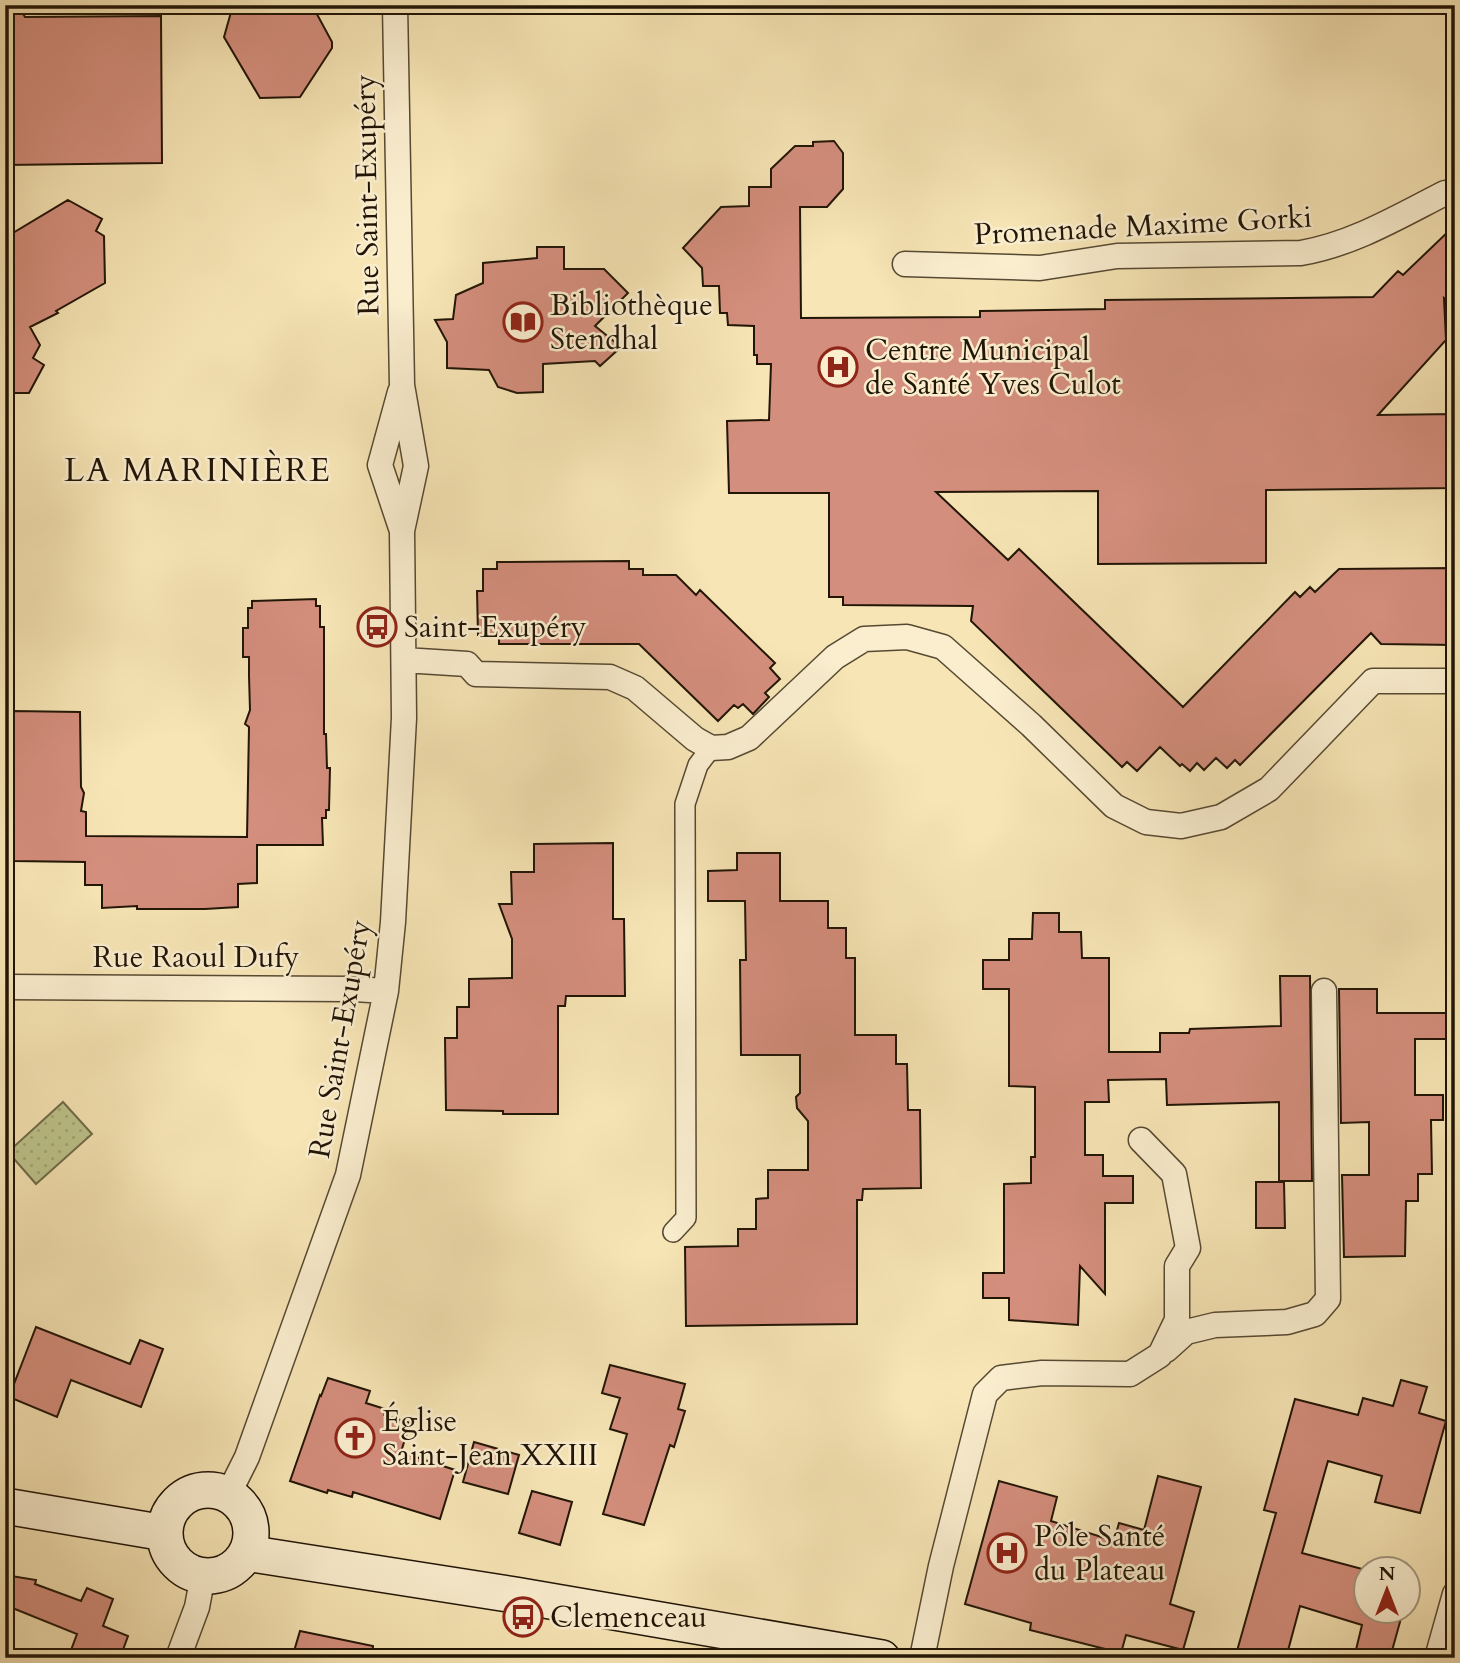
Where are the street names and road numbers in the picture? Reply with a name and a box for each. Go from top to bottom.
street label: Rue Saint-Exupéry [344,74,390,316]
street label: Promenade Maxime Gorki [973,197,1313,255]
street label: Rue Saint-Exupéry [299,916,381,1161]
street label: Rue Raoul Dufy [93,937,300,978]

